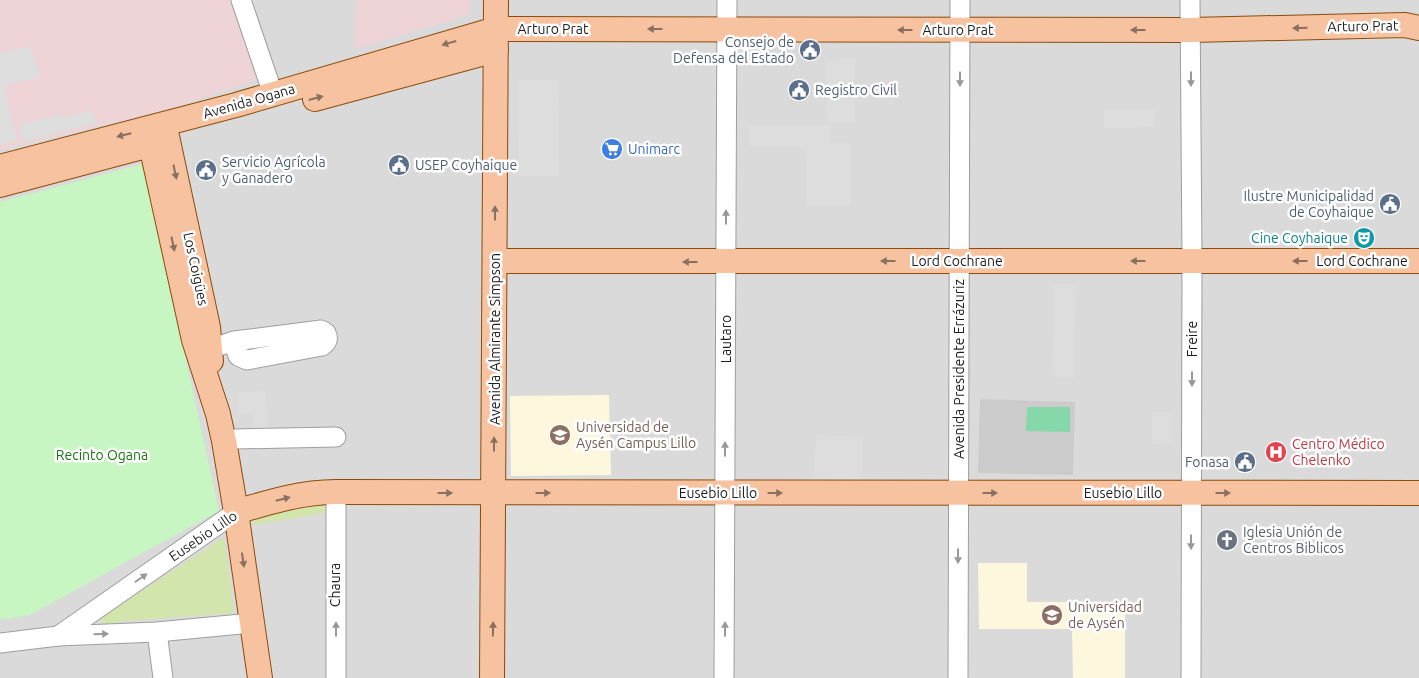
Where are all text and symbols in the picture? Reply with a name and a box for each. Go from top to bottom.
street label: Arturo Prat [1327,17,1399,35]
street label: Arturo Prat [518,21,589,37]
street label: Arturo Prat [923,22,994,38]
one-way arrow [1292,24,1308,32]
one-way arrow [647,25,663,33]
one-way arrow [897,26,913,34]
one-way arrow [1130,26,1146,34]
place label: Consejo de Defensa del Estado [673,34,794,66]
public building icon: Consejo de Defensa del Estado [798,38,822,62]
one-way arrow [442,39,457,47]
one-way arrow [956,71,964,87]
one-way arrow [1187,71,1195,87]
public building icon: Registro Civil [787,78,811,102]
street label: Avenida Ogana [201,80,297,122]
place label: Registro Civil [815,82,897,98]
one-way arrow [309,94,324,102]
one-way arrow [117,131,132,139]
supermarket icon: Unimarc [600,137,624,161]
place label: Unimarc [628,141,681,157]
public building icon: USEP Coyhaique [387,153,411,177]
place label: Servicio Agrícola y Ganadero [222,154,326,186]
place label: USEP Coyhaique [415,157,517,173]
public building icon: Servicio Agrícola y Ganadero [194,158,218,182]
one-way arrow [171,165,179,180]
place label: Ilustre Municipalidad de Coyhaique [1243,188,1374,220]
public building icon: Ilustre Municipalidad de Coyhaique [1378,192,1402,216]
one-way arrow [491,204,499,220]
one-way arrow [722,209,730,225]
theatre icon: Cine Coyhaique [1352,226,1376,250]
place label: Cine Coyhaique [1251,230,1348,246]
street label: Los Coigües [180,231,212,307]
one-way arrow [169,236,177,252]
street label: Avenida Almirante Simpson [487,253,503,425]
street label: Lord Cochrane [911,253,1003,269]
street label: Lord Cochrane [1316,253,1408,269]
one-way arrow [880,257,896,265]
one-way arrow [1130,257,1146,265]
one-way arrow [1292,257,1308,265]
one-way arrow [682,258,698,266]
street label: Avenida Presidente Errázuriz [951,279,967,459]
street label: Lautaro [718,315,734,363]
street label: Freire [1184,321,1200,357]
one-way arrow [1188,371,1196,387]
place label: Universidad de Aysén Campus Lillo [576,419,696,451]
school or university icon: Universidad de Aysén Campus Lillo [548,423,572,447]
one-way arrow [490,436,498,452]
place label: Centro Médico Chelenko [1292,436,1385,468]
hospital icon: Centro Médico Chelenko [1264,440,1288,464]
one-way arrow [722,441,730,457]
park label: Recinto Ogana [56,447,148,463]
public building icon: Fonasa [1233,450,1257,474]
place label: Fonasa [1185,454,1229,470]
street label: Eusebio Lillo [679,485,757,501]
street label: Eusebio Lillo [1084,485,1162,501]
one-way arrow [437,489,453,497]
one-way arrow [535,489,551,497]
one-way arrow [768,489,784,497]
one-way arrow [983,489,999,497]
one-way arrow [1215,489,1231,497]
one-way arrow [276,494,291,502]
street label: Eusebio Lillo [166,507,240,565]
place label: Iglesia Unión de Centros Biblicos [1243,524,1344,556]
church icon: Iglesia Unión de Centros Biblicos [1215,528,1239,552]
one-way arrow [1187,534,1195,550]
one-way arrow [954,549,962,565]
one-way arrow [240,553,248,569]
street label: Chaura [327,563,343,607]
one-way arrow [135,573,148,583]
place label: Universidad de Aysén [1068,599,1142,631]
school or university icon: Universidad de Aysén [1040,603,1064,627]
one-way arrow [332,621,340,637]
one-way arrow [489,621,497,637]
one-way arrow [721,621,729,637]
one-way arrow [93,630,109,638]

